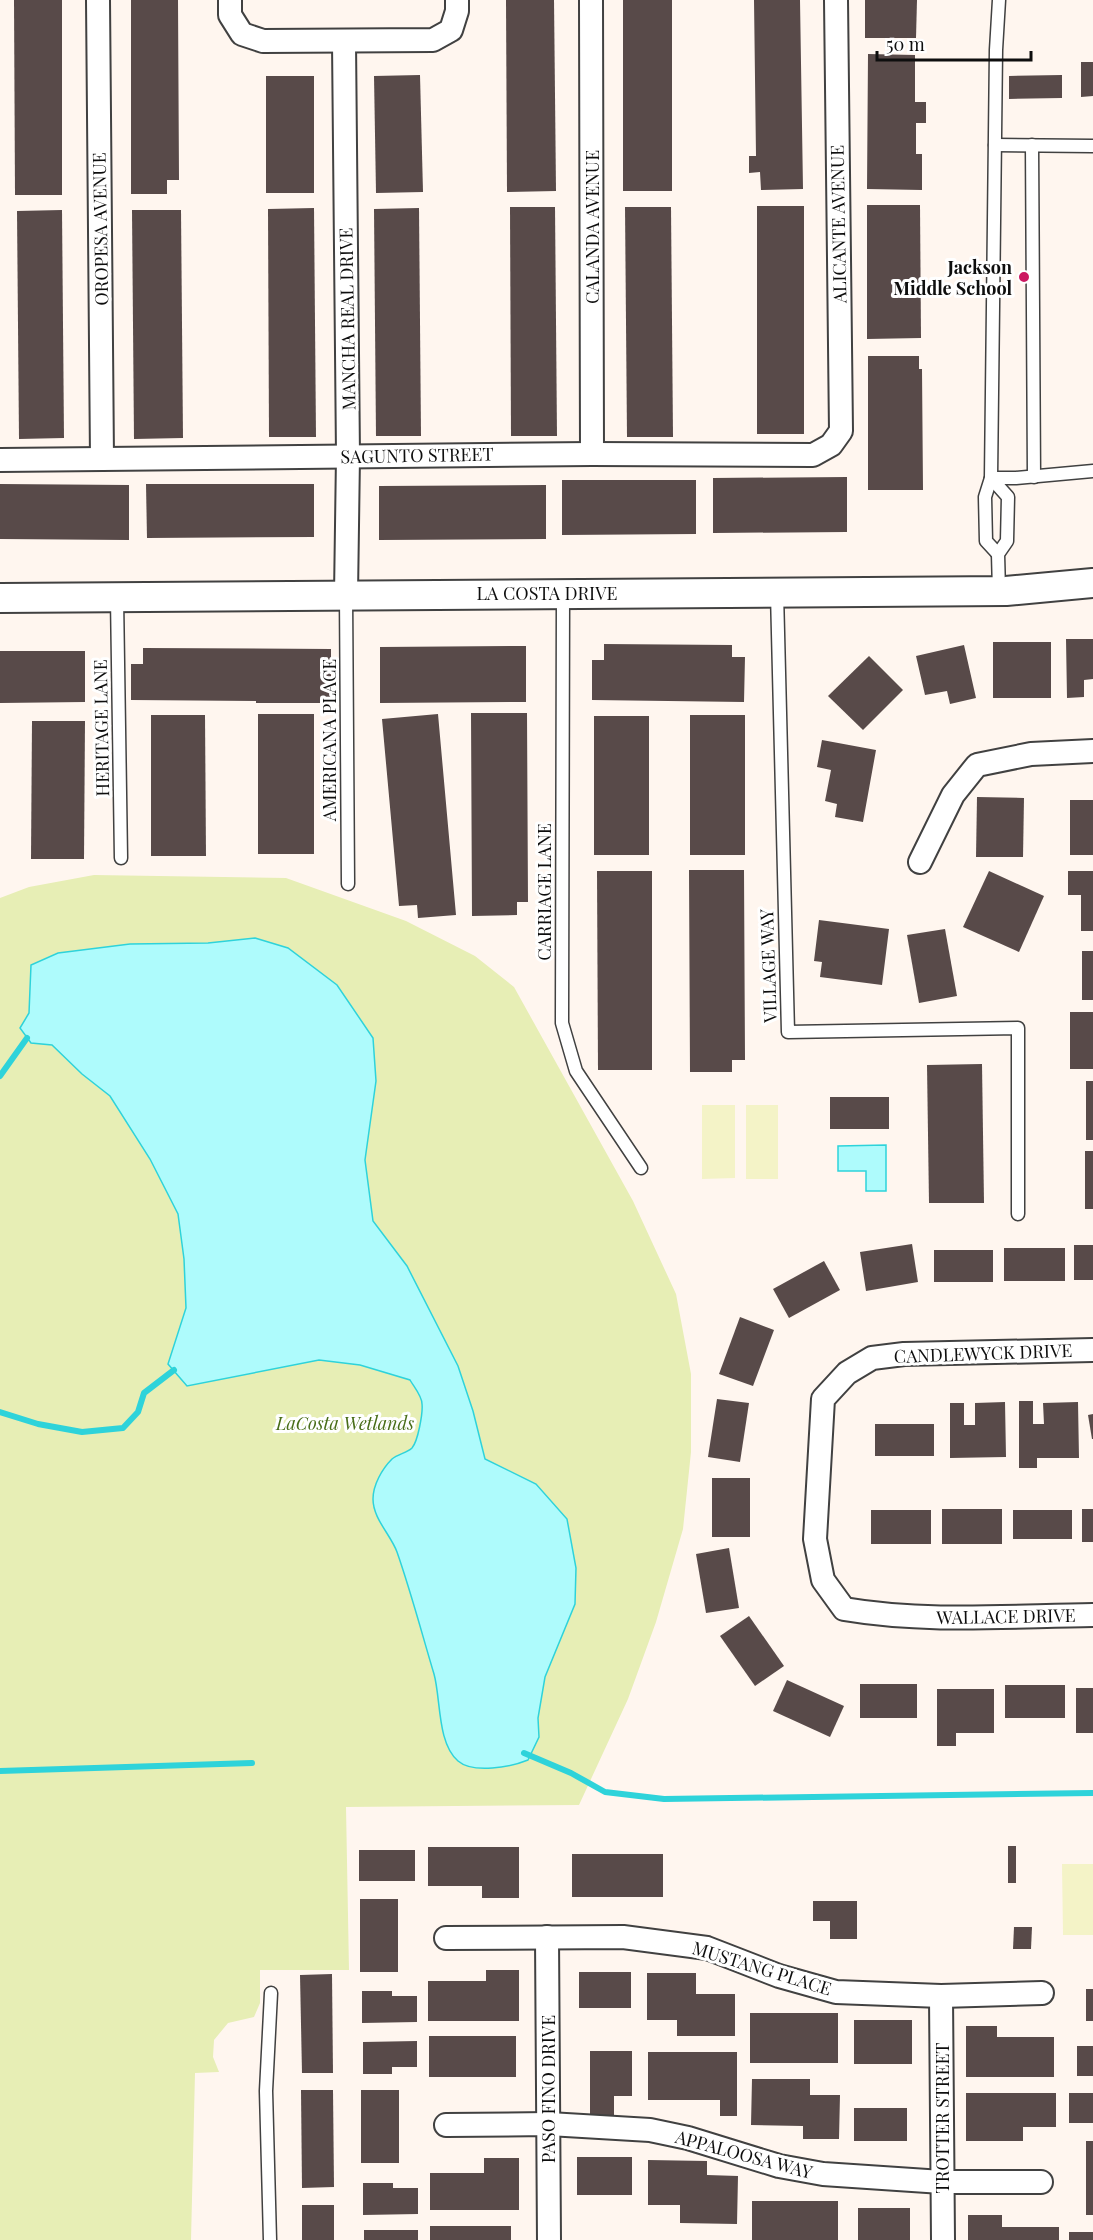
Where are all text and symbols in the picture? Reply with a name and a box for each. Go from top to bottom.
scale bar [877,24,1032,62]
text: 50 m [886,32,925,56]
street label: ALICANTE AVENUE [825,145,851,304]
street label: CALANDA AVENUE [580,150,604,304]
street label: OROPESA AVENUE [87,152,113,306]
street label: MANCHA REAL DRIVE [333,227,361,411]
place label: Jackson Middle School [893,255,1012,300]
marker: Jackson Middle School [1017,270,1031,284]
street label: SAGUNTO STREET [340,442,494,468]
street label: LA COSTA DRIVE [477,581,617,605]
street label: HERITAGE LANE [88,659,114,797]
street label: AMERICANA PLACE [317,659,341,822]
street label: CARRIAGE LANE [532,823,556,961]
street label: VILLAGE WAY [754,908,782,1024]
street label: CANDLEWYCK DRIVE [893,1338,1073,1368]
park label: LaCosta Wetlands [275,1411,414,1435]
street label: WALLACE DRIVE [935,1603,1076,1629]
street label: MUSTANG PLACE [689,1935,835,2001]
street label: PASO FINO DRIVE [536,2015,560,2163]
street label: TROTTER STREET [930,2042,954,2194]
street label: APPALOOSA WAY [672,2124,815,2184]

